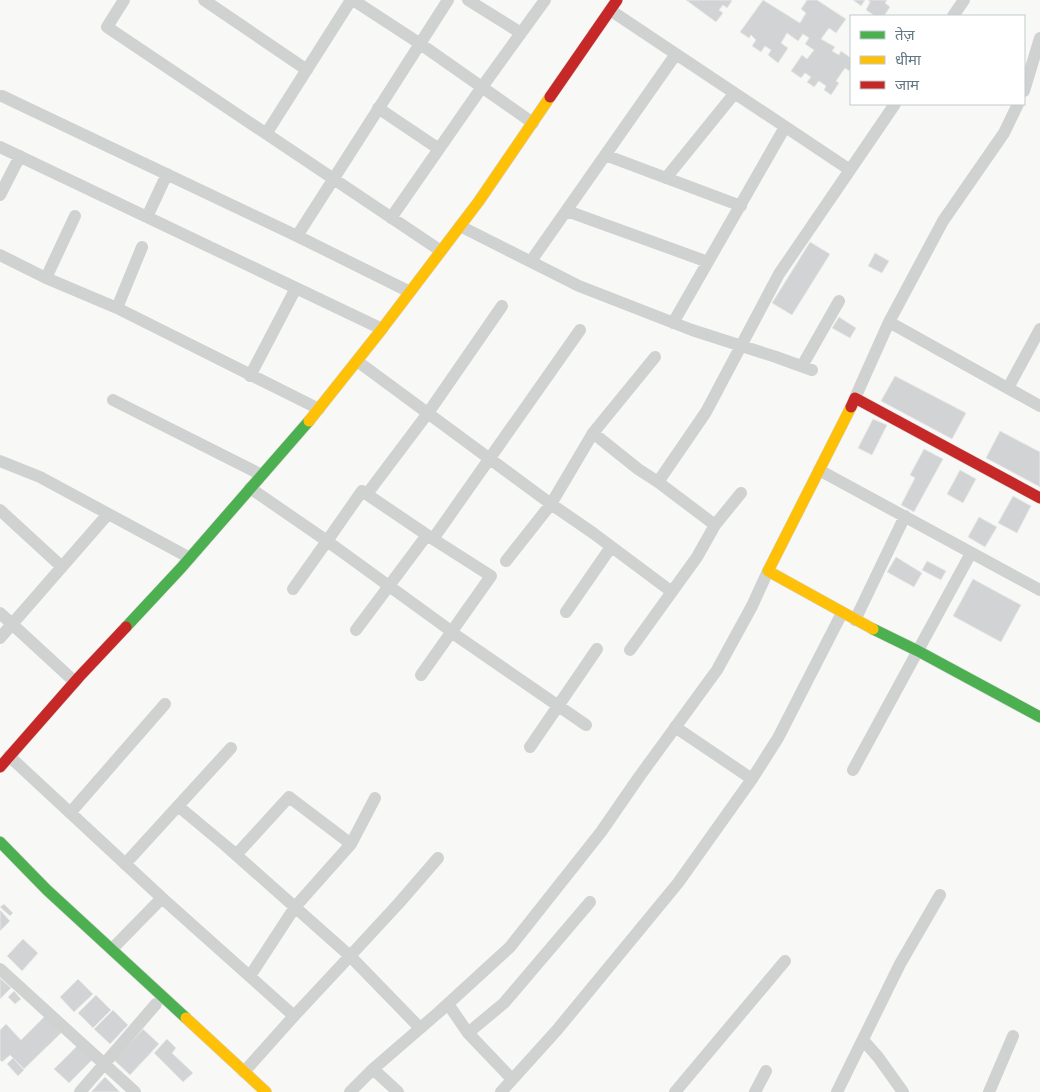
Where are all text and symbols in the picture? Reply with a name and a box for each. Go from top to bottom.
legend [850,15,1025,105]
text: तेज़ [895,23,916,46]
text: धीमा [895,48,922,71]
text: जाम [895,73,920,96]

